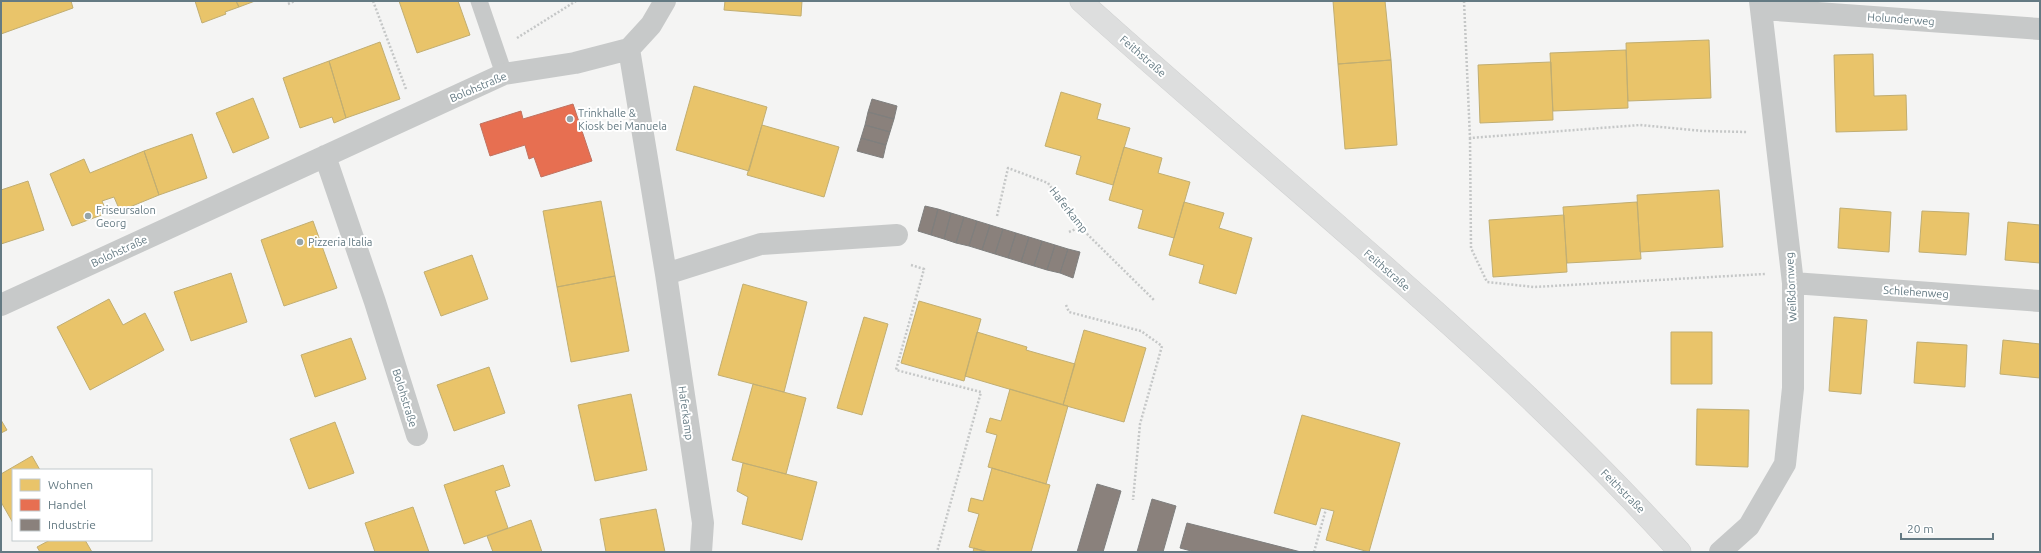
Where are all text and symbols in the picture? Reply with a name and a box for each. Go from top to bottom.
street label: Holunderweg [1867,11,1935,27]
street label: Feithstraße [1118,33,1168,79]
street label: Bolohstraße [448,70,508,104]
place label: Trinkhalle & Kiosk bei Manuela [578,107,667,132]
marker: Trinkhalle & Kiosk bei Manuela [565,114,575,124]
street label: Haferkamp [1047,185,1091,235]
place label: Friseursalon Georg [96,204,156,229]
marker: Friseursalon Georg [83,211,93,221]
street label: Bolohstraße [89,233,149,269]
place label: Pizzeria Italia [308,236,372,248]
marker: Pizzeria Italia [295,237,305,247]
street label: Feithstraße [1362,247,1412,293]
street label: Weißdornweg [1783,252,1799,322]
street label: Schlehenweg [1883,284,1949,300]
street label: Bolohstraße [390,367,420,429]
street label: Haferkamp [676,385,696,441]
street label: Feithstraße [1599,467,1647,515]
legend [12,469,152,541]
text: Wohnen [48,478,93,491]
text: Handel [48,498,86,511]
scale bar [1901,515,1993,541]
text: Industrie [48,518,96,531]
text: 20 m [1907,522,1934,535]

